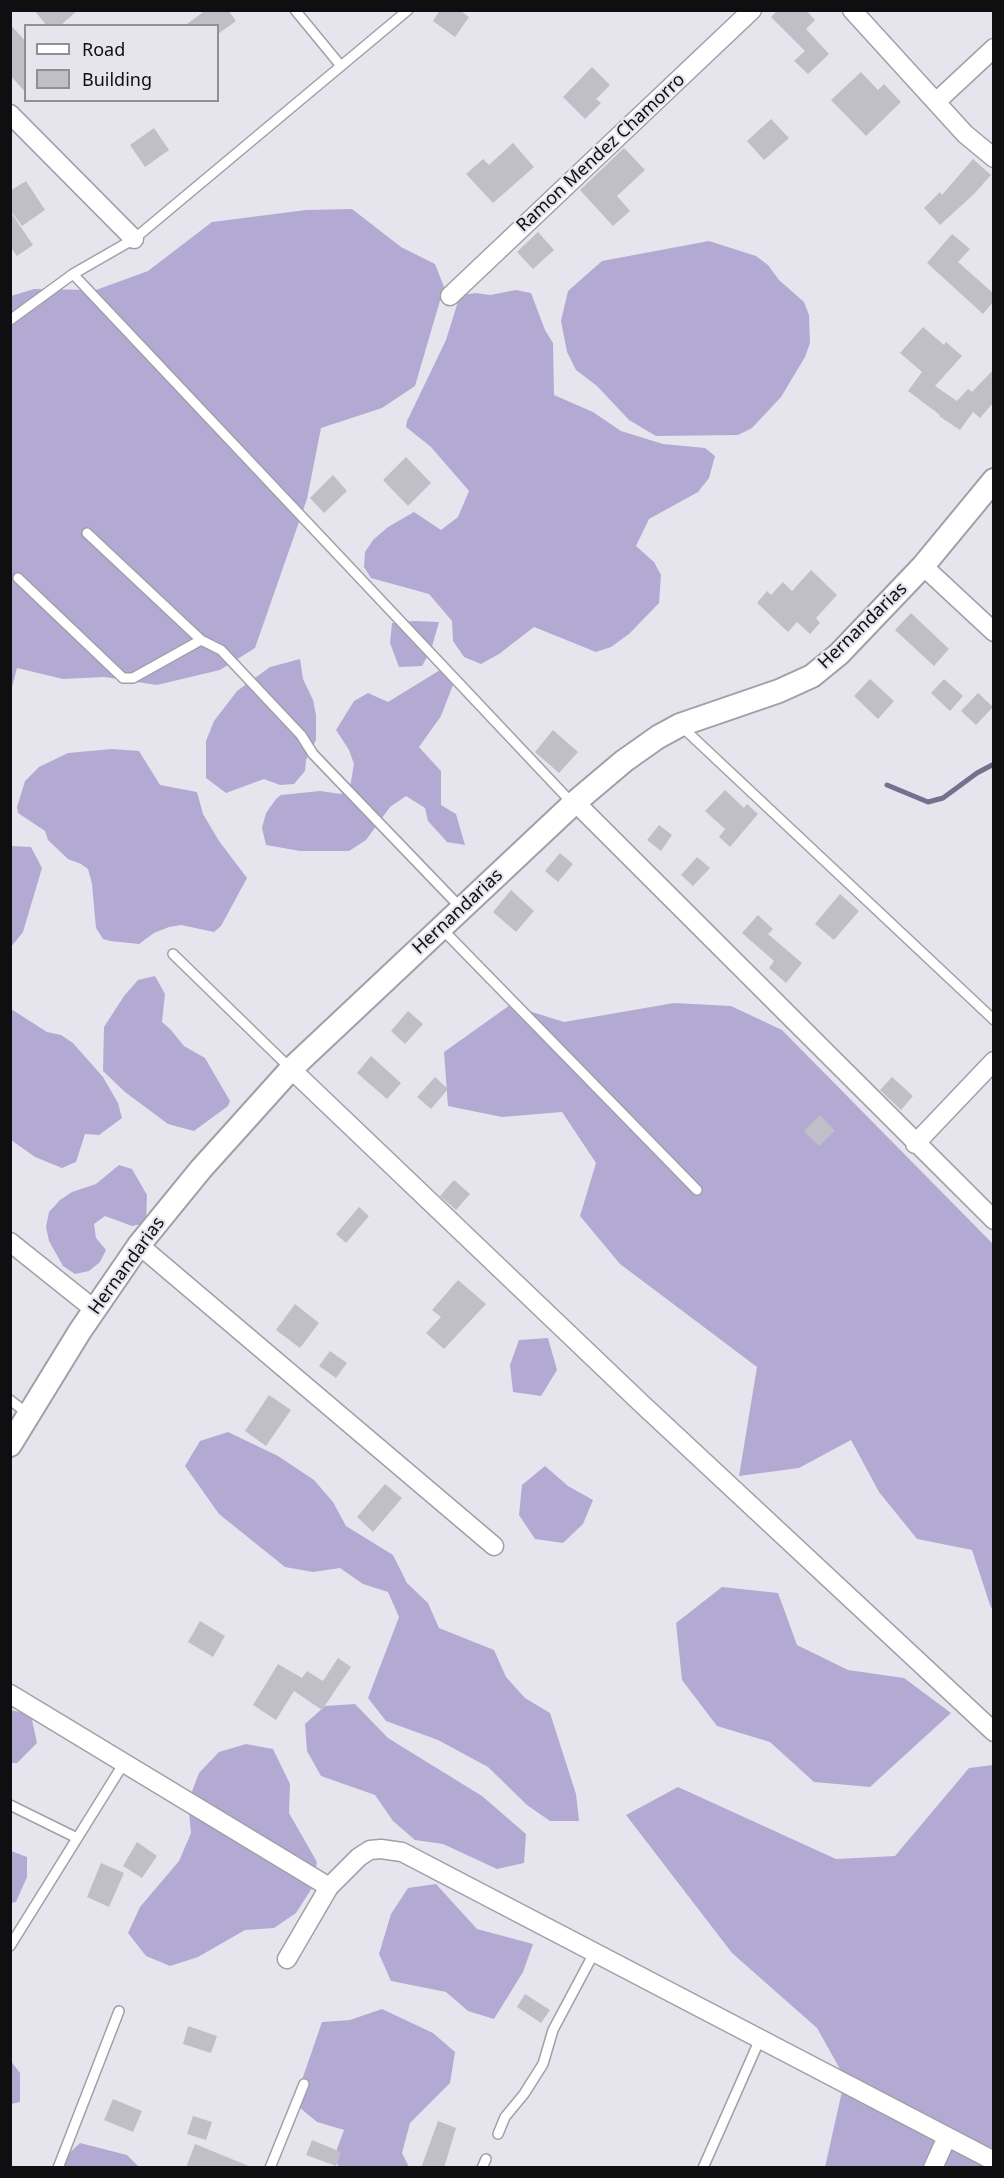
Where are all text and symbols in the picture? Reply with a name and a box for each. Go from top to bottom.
legend [24,24,219,102]
text: Road [82,37,125,61]
text: Building [82,67,152,91]
street label: Ramon Mendez Chamorro [512,69,690,237]
street label: Hernandarias [814,578,912,674]
street label: Hernandarias [408,865,508,959]
street label: Hernandarias [84,1213,170,1319]

